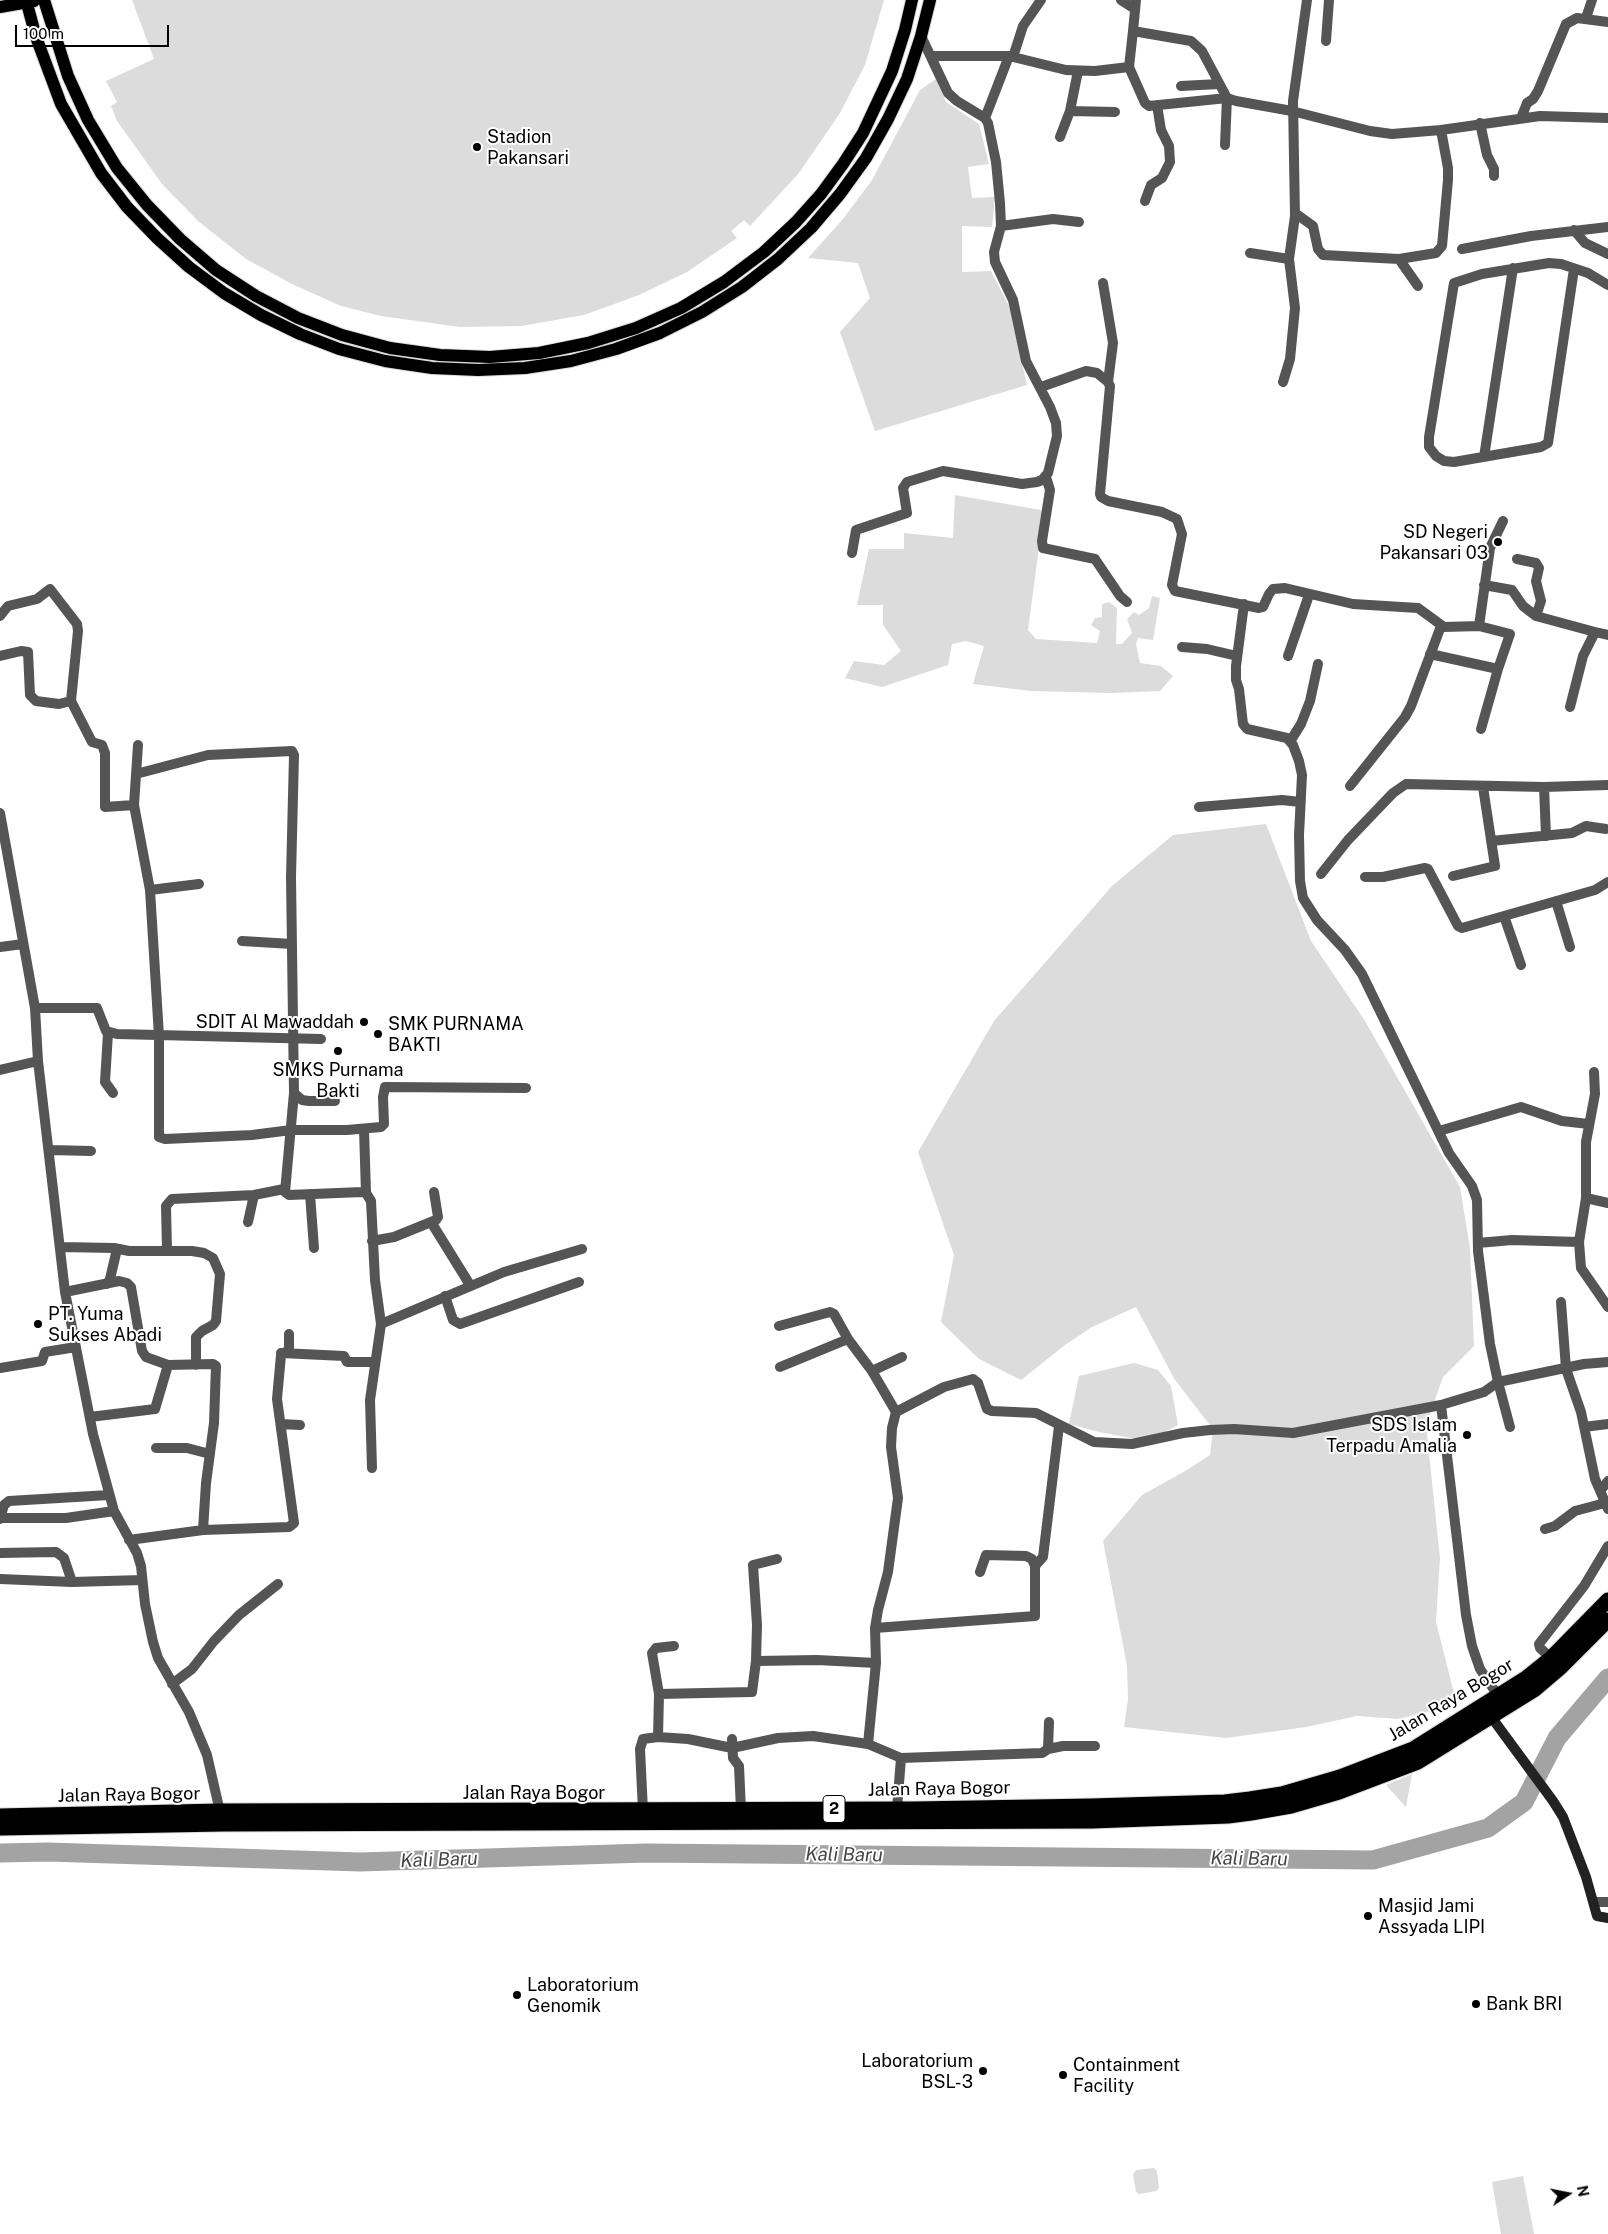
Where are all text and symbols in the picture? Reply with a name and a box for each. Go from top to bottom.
scale bar [18,15,171,47]
text: 100 m [23,25,64,42]
place label: Stadion Pakansari [487,126,569,168]
marker: Stadion Pakansari [471,141,483,153]
place label: SD Negeri Pakansari 03 [1379,521,1488,564]
marker: SD Negeri Pakansari 03 [1492,536,1504,548]
place label: SDIT Al Mawaddah [196,1011,354,1033]
place label: SMK PURNAMA BAKTI [388,1013,524,1056]
marker: SDIT Al Mawaddah [358,1016,370,1028]
marker: SMK PURNAMA BAKTI [372,1028,384,1040]
marker: SMKS Purnama Bakti [332,1045,344,1057]
place label: SMKS Purnama Bakti [273,1059,403,1102]
place label: PT. Yuma Sukses Abadi [48,1303,162,1346]
marker: PT. Yuma Sukses Abadi [32,1318,44,1330]
place label: SDS Islam Terpadu Amalia [1326,1414,1457,1456]
marker: SDS Islam Terpadu Amalia [1461,1429,1473,1441]
street label: Jalan Raya Bogor [1384,1654,1518,1746]
street label: Jalan Raya Bogor [867,1777,1011,1801]
street label: Jalan Raya Bogor [463,1782,605,1804]
street label: Jalan Raya Bogor [57,1783,201,1807]
road number: 2 [823,1796,845,1822]
water label: Kali Baru [805,1843,883,1867]
water label: Kali Baru [400,1847,478,1873]
water label: Kali Baru [1210,1847,1288,1871]
place label: Masjid Jami Assyada LIPI [1378,1895,1485,1938]
marker: Masjid Jami Assyada LIPI [1362,1910,1374,1922]
place label: Laboratorium Genomik [527,1974,639,2016]
marker: Laboratorium Genomik [511,1989,523,2001]
place label: Bank BRI [1486,1993,1562,2015]
marker: Bank BRI [1470,1998,1482,2010]
place label: Laboratorium BSL-3 [861,2050,973,2092]
place label: Containment Facility [1073,2054,1180,2096]
marker: Laboratorium BSL-3 [977,2065,989,2077]
marker: Containment Facility [1057,2069,1069,2081]
north arrow [1543,2169,1593,2219]
text: N [1574,2184,1592,2198]

